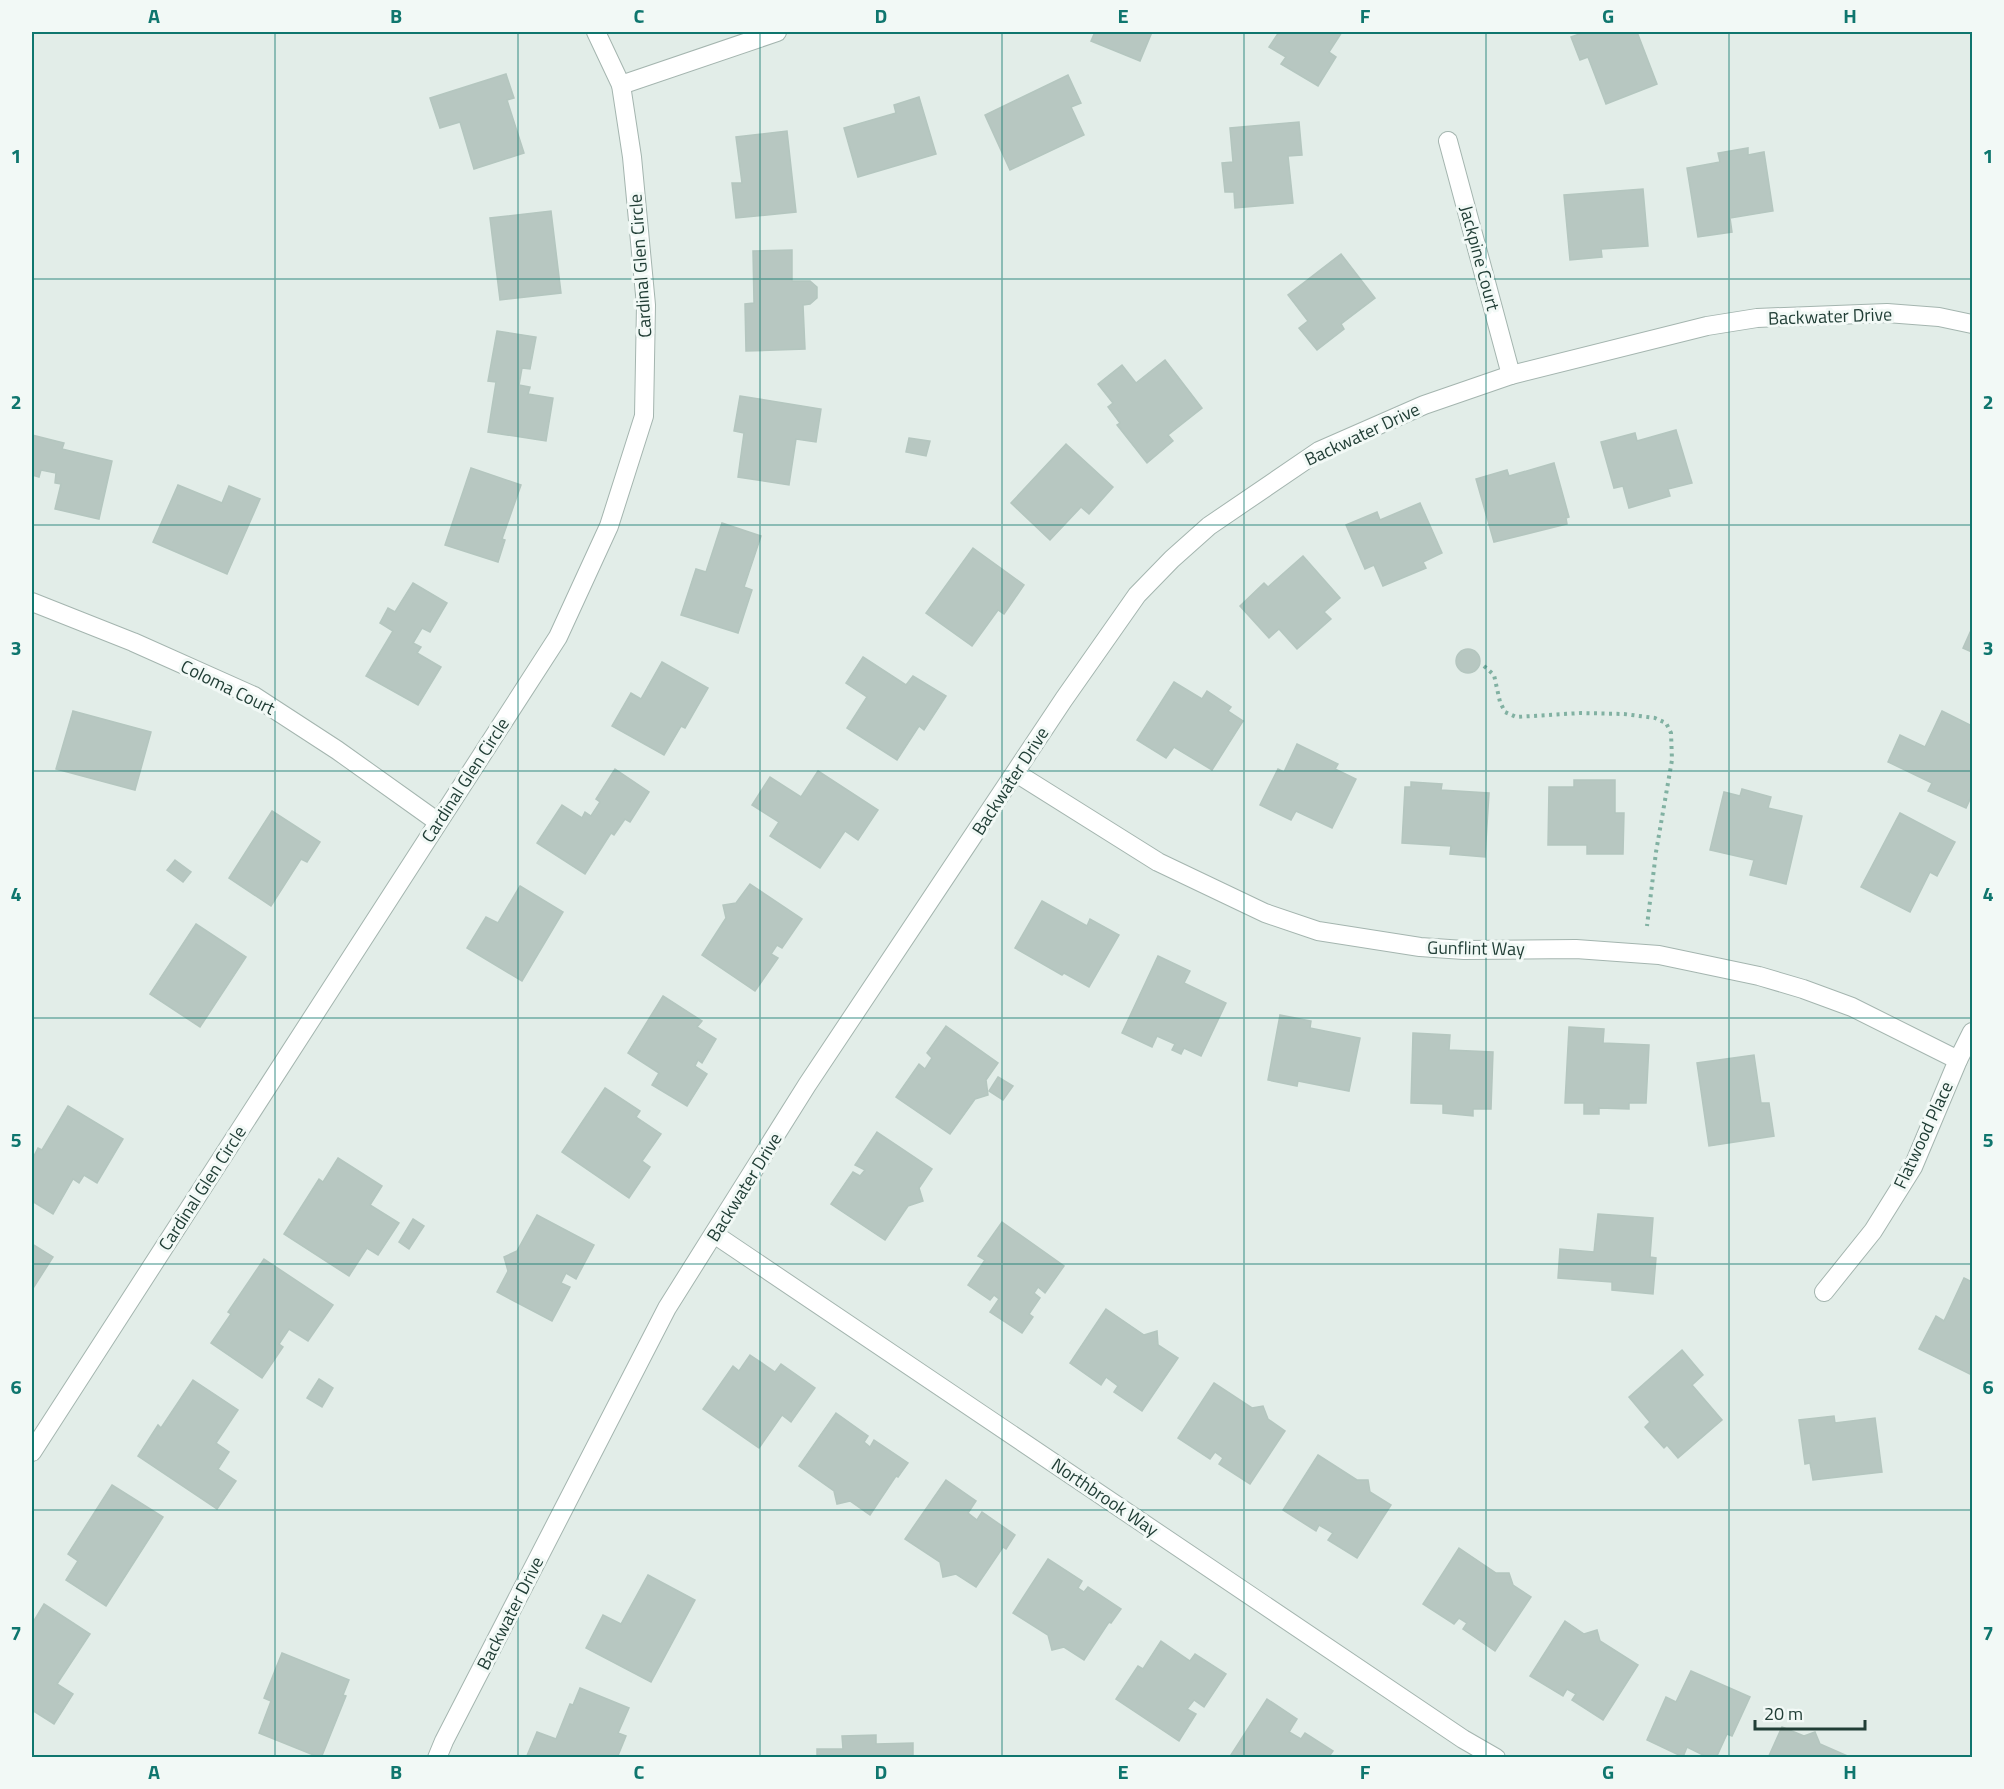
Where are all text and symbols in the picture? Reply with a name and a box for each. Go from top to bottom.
text: A [148,0,160,31]
text: B [390,0,402,31]
text: C [634,0,645,31]
text: D [875,0,887,31]
text: E [1117,0,1129,31]
text: F [1360,0,1371,31]
text: G [1602,0,1614,31]
text: H [1843,0,1857,31]
text: 1 [10,140,22,171]
text: 1 [1982,140,1994,171]
street label: Cardinal Glen Circle [622,193,658,339]
street label: Jackpine Court [1453,202,1507,314]
street label: Backwater Drive [1767,300,1893,332]
text: 2 [10,386,22,417]
text: 2 [1982,386,1994,417]
street label: Backwater Drive [1300,396,1424,472]
text: 3 [10,632,22,663]
text: 3 [1982,632,1994,663]
street label: Coloma Court [176,653,280,722]
street label: Cardinal Glen Circle [414,712,516,848]
street label: Backwater Drive [965,722,1055,840]
text: 4 [10,878,22,909]
text: 4 [1982,878,1994,909]
street label: Gunflint Way [1427,934,1525,962]
street label: Flatwood Place [1886,1077,1960,1193]
street label: Cardinal Glen Circle [151,1120,253,1256]
text: 5 [10,1124,22,1155]
text: 5 [1982,1124,1994,1155]
street label: Backwater Drive [700,1127,788,1247]
text: 6 [10,1371,22,1402]
text: 6 [1982,1371,1994,1402]
street label: Northbrook Way [1046,1451,1164,1543]
street label: Backwater Drive [470,1552,550,1674]
text: 7 [10,1617,22,1648]
text: 7 [1982,1617,1994,1648]
scale bar [1755,1693,1864,1731]
text: 20 m [1764,1700,1803,1727]
text: A [148,1756,160,1787]
text: B [390,1756,402,1787]
text: C [634,1756,645,1787]
text: D [875,1756,887,1787]
text: E [1117,1756,1129,1787]
text: F [1360,1756,1371,1787]
text: G [1602,1756,1614,1787]
text: H [1843,1756,1857,1787]

